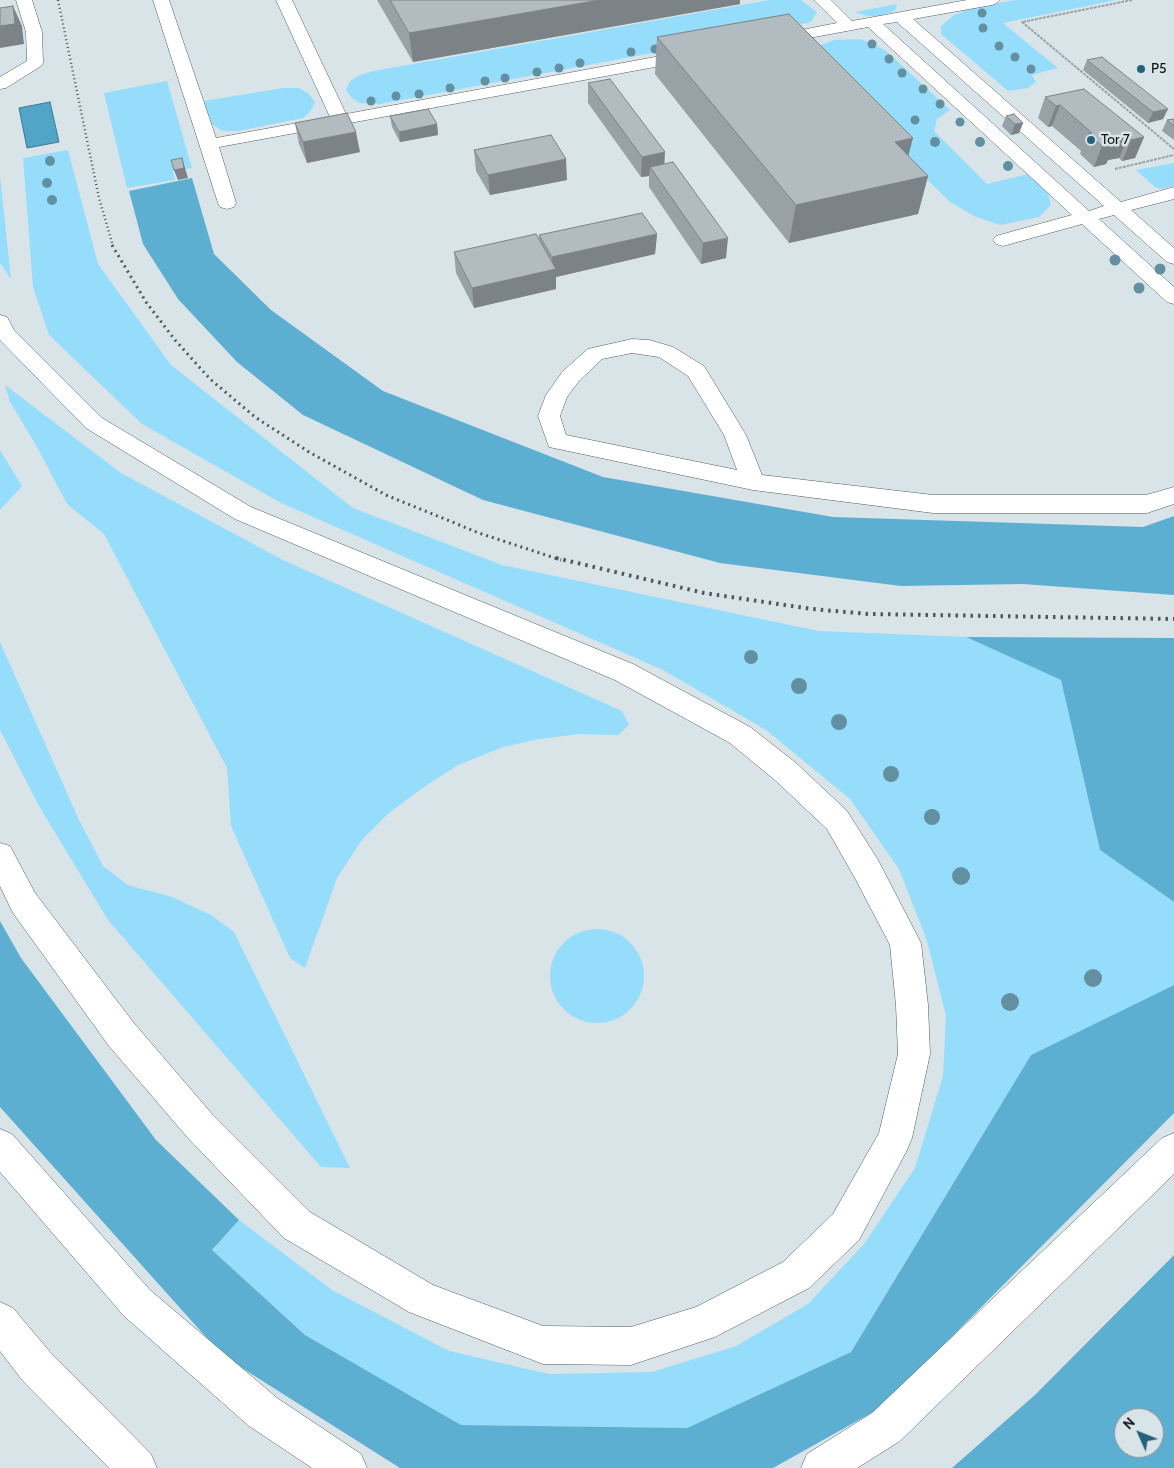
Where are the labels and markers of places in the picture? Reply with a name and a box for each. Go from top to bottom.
place label: P5 [1151,61,1167,77]
marker: P5 [1135,63,1147,75]
place label: Tor 7 [1101,132,1130,148]
marker: Tor 7 [1085,134,1097,146]

